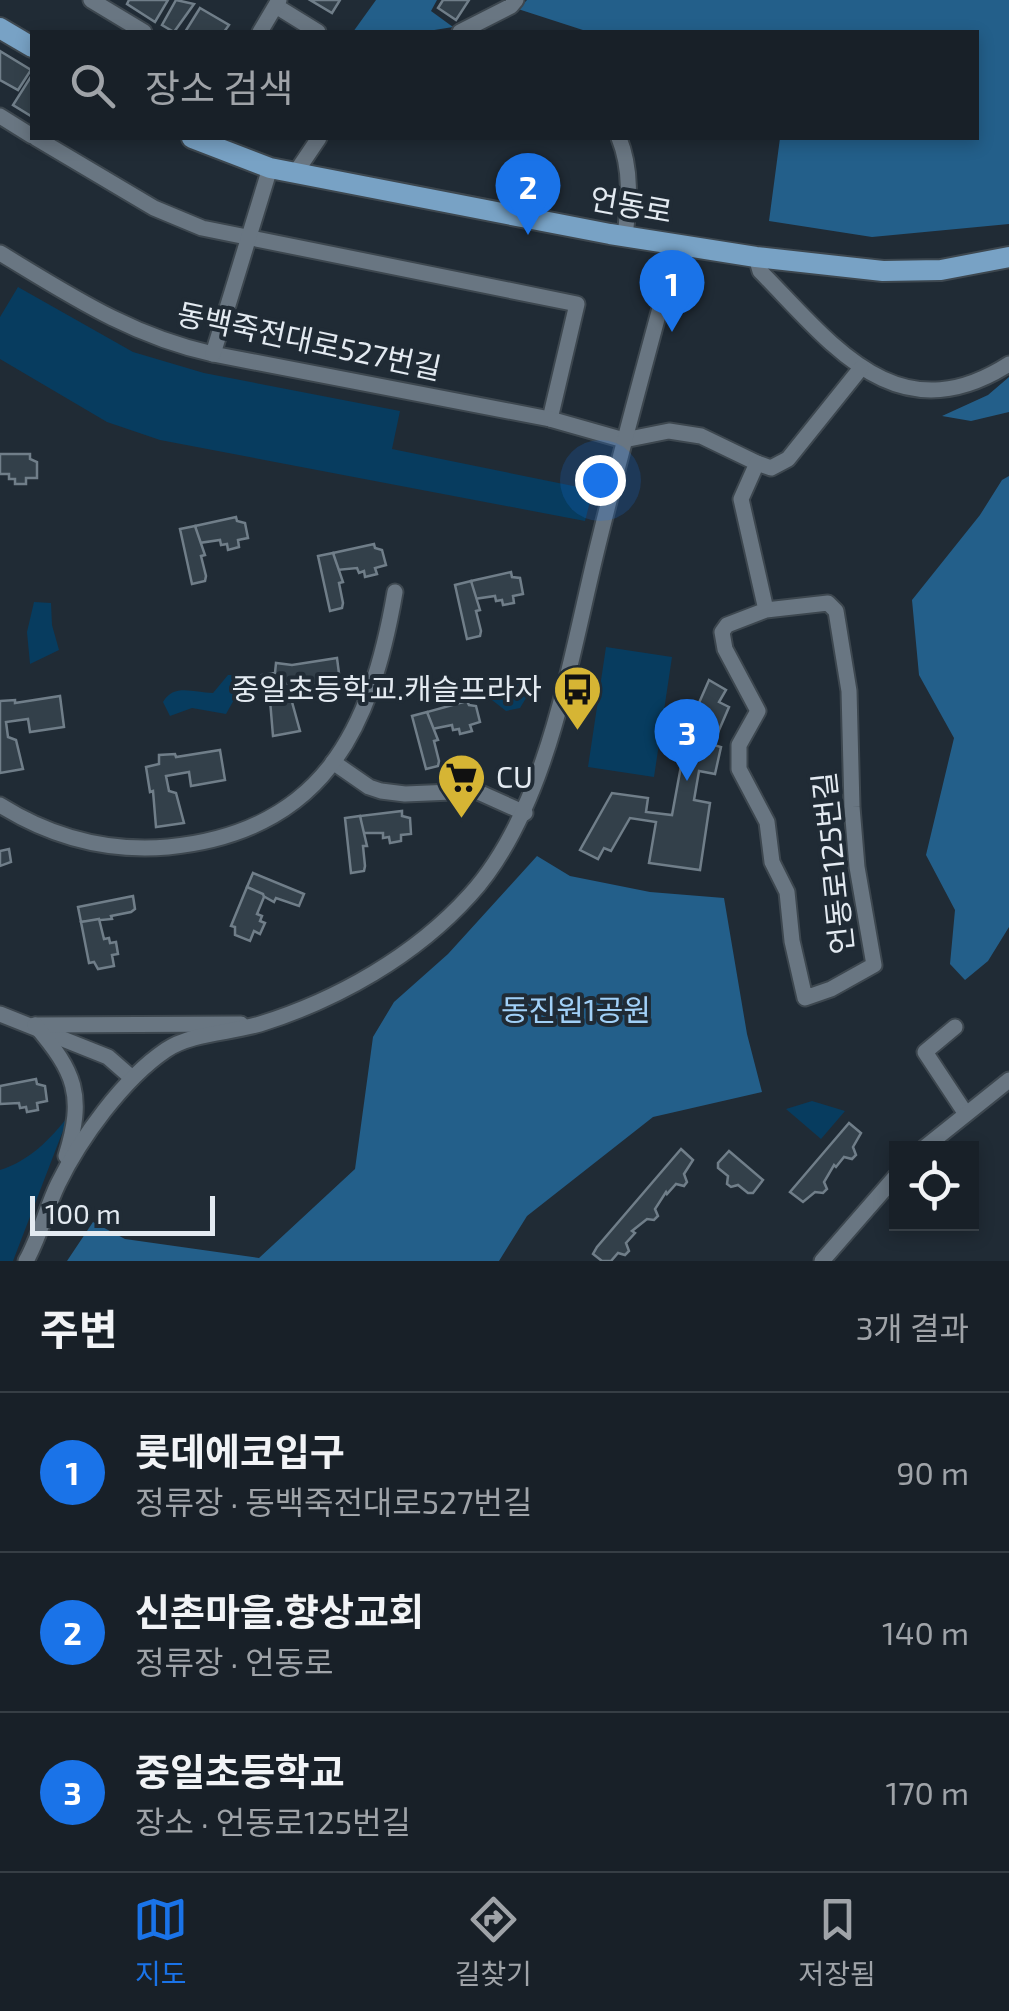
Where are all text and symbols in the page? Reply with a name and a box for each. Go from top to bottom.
search box [30,30,979,140]
icon: search [65,58,120,113]
text: 장소 검색 [145,64,293,110]
pin: 2 [496,152,560,235]
street label: 언동로 [587,179,675,229]
pin: 1 [640,250,704,332]
street label: 동백죽전대로527번길 [174,294,445,386]
your location [575,455,626,506]
bus stop icon: 중일초등학교.캐슬프라자 [551,664,603,732]
place label: 중일초등학교.캐슬프라자 [232,670,542,706]
pin: 3 [654,698,720,781]
supermarket icon: CU [435,752,487,820]
place label: CU [496,758,533,794]
street label: 언동로125번길 [805,770,859,956]
park label: 동진원1공원 [501,991,651,1027]
map controls [889,1141,979,1231]
button: locate [889,1141,979,1231]
scale bar [30,1191,215,1236]
text: 100 m [45,1196,121,1230]
text: 주변 [40,1303,117,1353]
text: 3개 결과 [856,1308,969,1346]
text: 롯데에코입구 [135,1428,345,1474]
text: 1 [66,1453,79,1491]
text: 90 m [896,1453,969,1491]
text: 정류장 · 동백죽전대로527번길 [135,1482,532,1520]
text: 신촌마을.향상교회 [135,1588,424,1634]
text: 2 [63,1613,82,1651]
text: 140 m [882,1613,969,1651]
text: 정류장 · 언동로 [135,1642,333,1680]
text: 중일초등학교 [135,1748,345,1794]
text: 3 [63,1773,82,1811]
text: 170 m [885,1773,969,1811]
text: 장소 · 언동로125번길 [135,1802,411,1840]
tab: 지도 [133,1892,188,1992]
tab: 길찾기 [455,1892,532,1992]
tab: 저장됨 [798,1892,876,1992]

